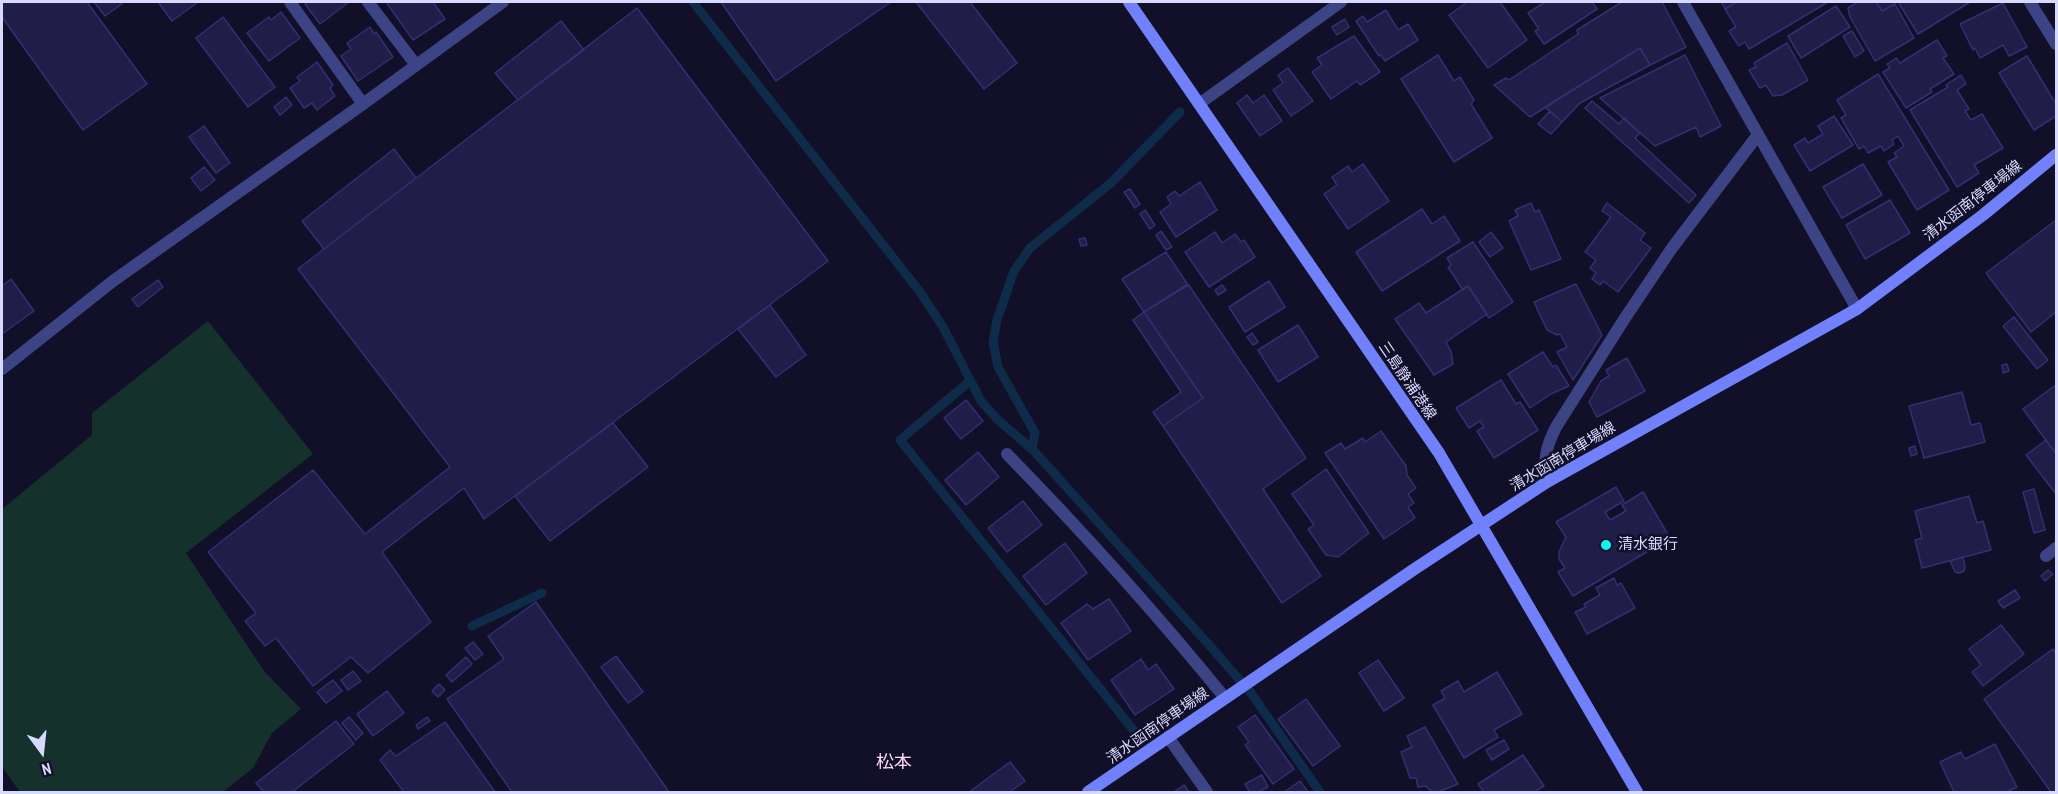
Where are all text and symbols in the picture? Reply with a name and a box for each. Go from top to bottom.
street label: 清水函南停車場線 [1920,157,2026,245]
street label: 三島静浦港線 [1374,339,1440,423]
street label: 清水函南停車場線 [1507,418,1619,496]
place label: 清水銀行 [1618,536,1678,554]
marker: 清水銀行 [1599,538,1613,552]
street label: 清水函南停車場線 [1104,684,1212,768]
north arrow [12,722,72,782]
district label: 松本 [876,752,912,774]
text: N [40,759,53,780]

